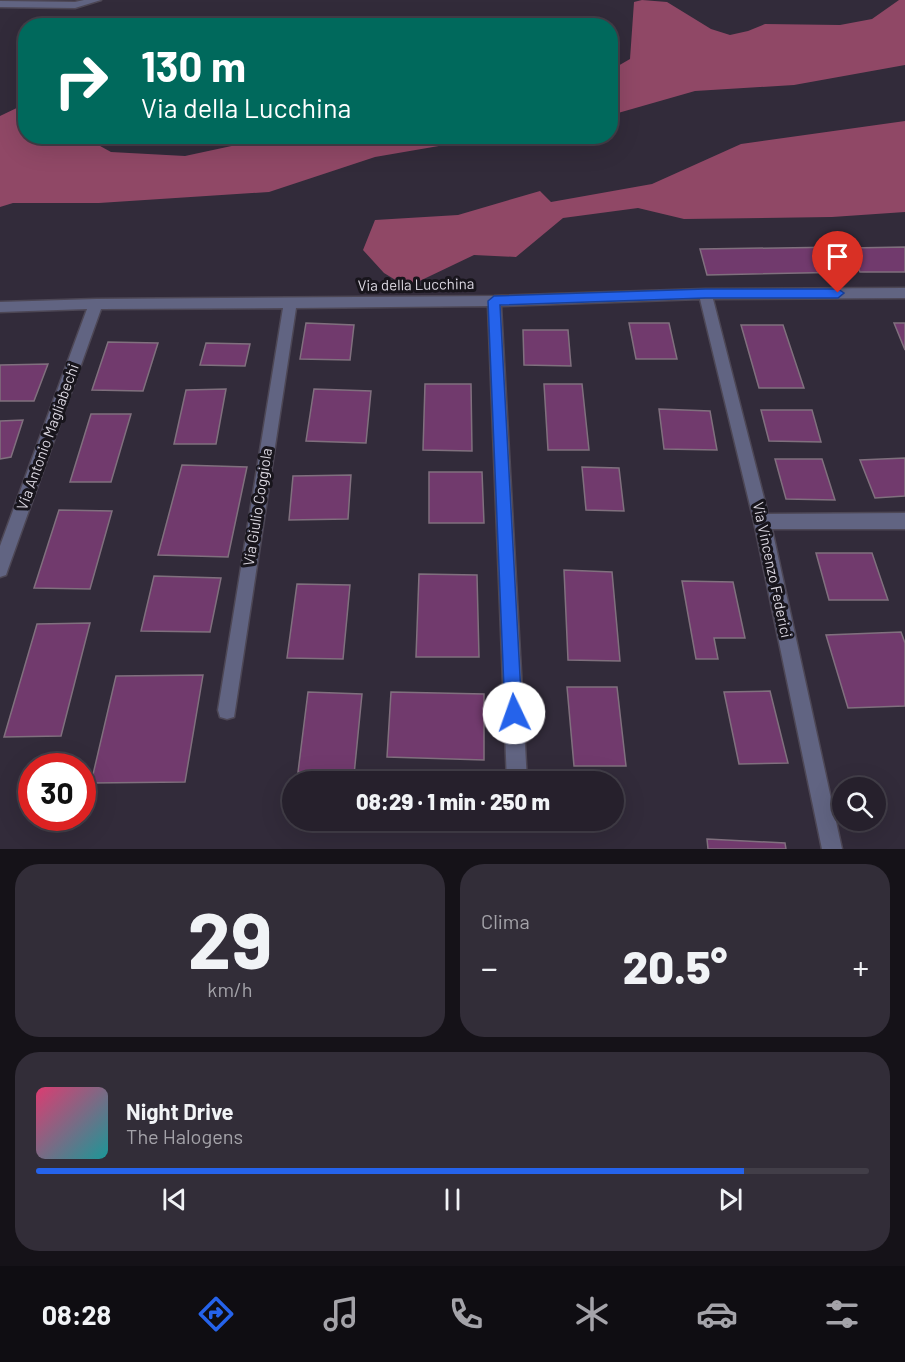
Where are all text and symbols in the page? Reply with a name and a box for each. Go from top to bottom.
text: 130 m [141,40,246,90]
icon: right [42,42,120,120]
text: Via della Lucchina [141,91,351,123]
pin [812,231,863,293]
icon: arrive [821,240,854,273]
street label: Via della Lucchina [357,274,475,294]
street label: Via Antonio Magliabechi [12,361,82,512]
street label: Via Giulio Coggiola [239,447,275,567]
street label: Via Vincenzo Federici [750,500,796,639]
position arrow [482,681,546,745]
speed limit sign: 30 [18,753,96,831]
map controls [832,777,886,831]
button: search [832,777,886,831]
text: 08:29 · 1 min · 250 m [356,788,550,814]
text: 29 [187,891,273,985]
text: Clima [481,909,530,933]
text: 20.5° [623,939,727,993]
text: − [481,947,498,987]
text: + [853,947,869,987]
text: km/h [207,977,253,1001]
text: Night Drive [126,1098,234,1124]
text: The Halogens [126,1124,243,1148]
icon: previous [158,1183,191,1216]
icon: pause [436,1183,469,1216]
icon: next [714,1183,747,1216]
icon: directions [195,1293,237,1335]
icon: music [320,1293,362,1335]
icon: phone [445,1293,487,1335]
icon: climate [571,1293,613,1335]
icon: car [696,1293,738,1335]
icon: filters [821,1293,863,1335]
text: 08:28 [42,1298,111,1330]

